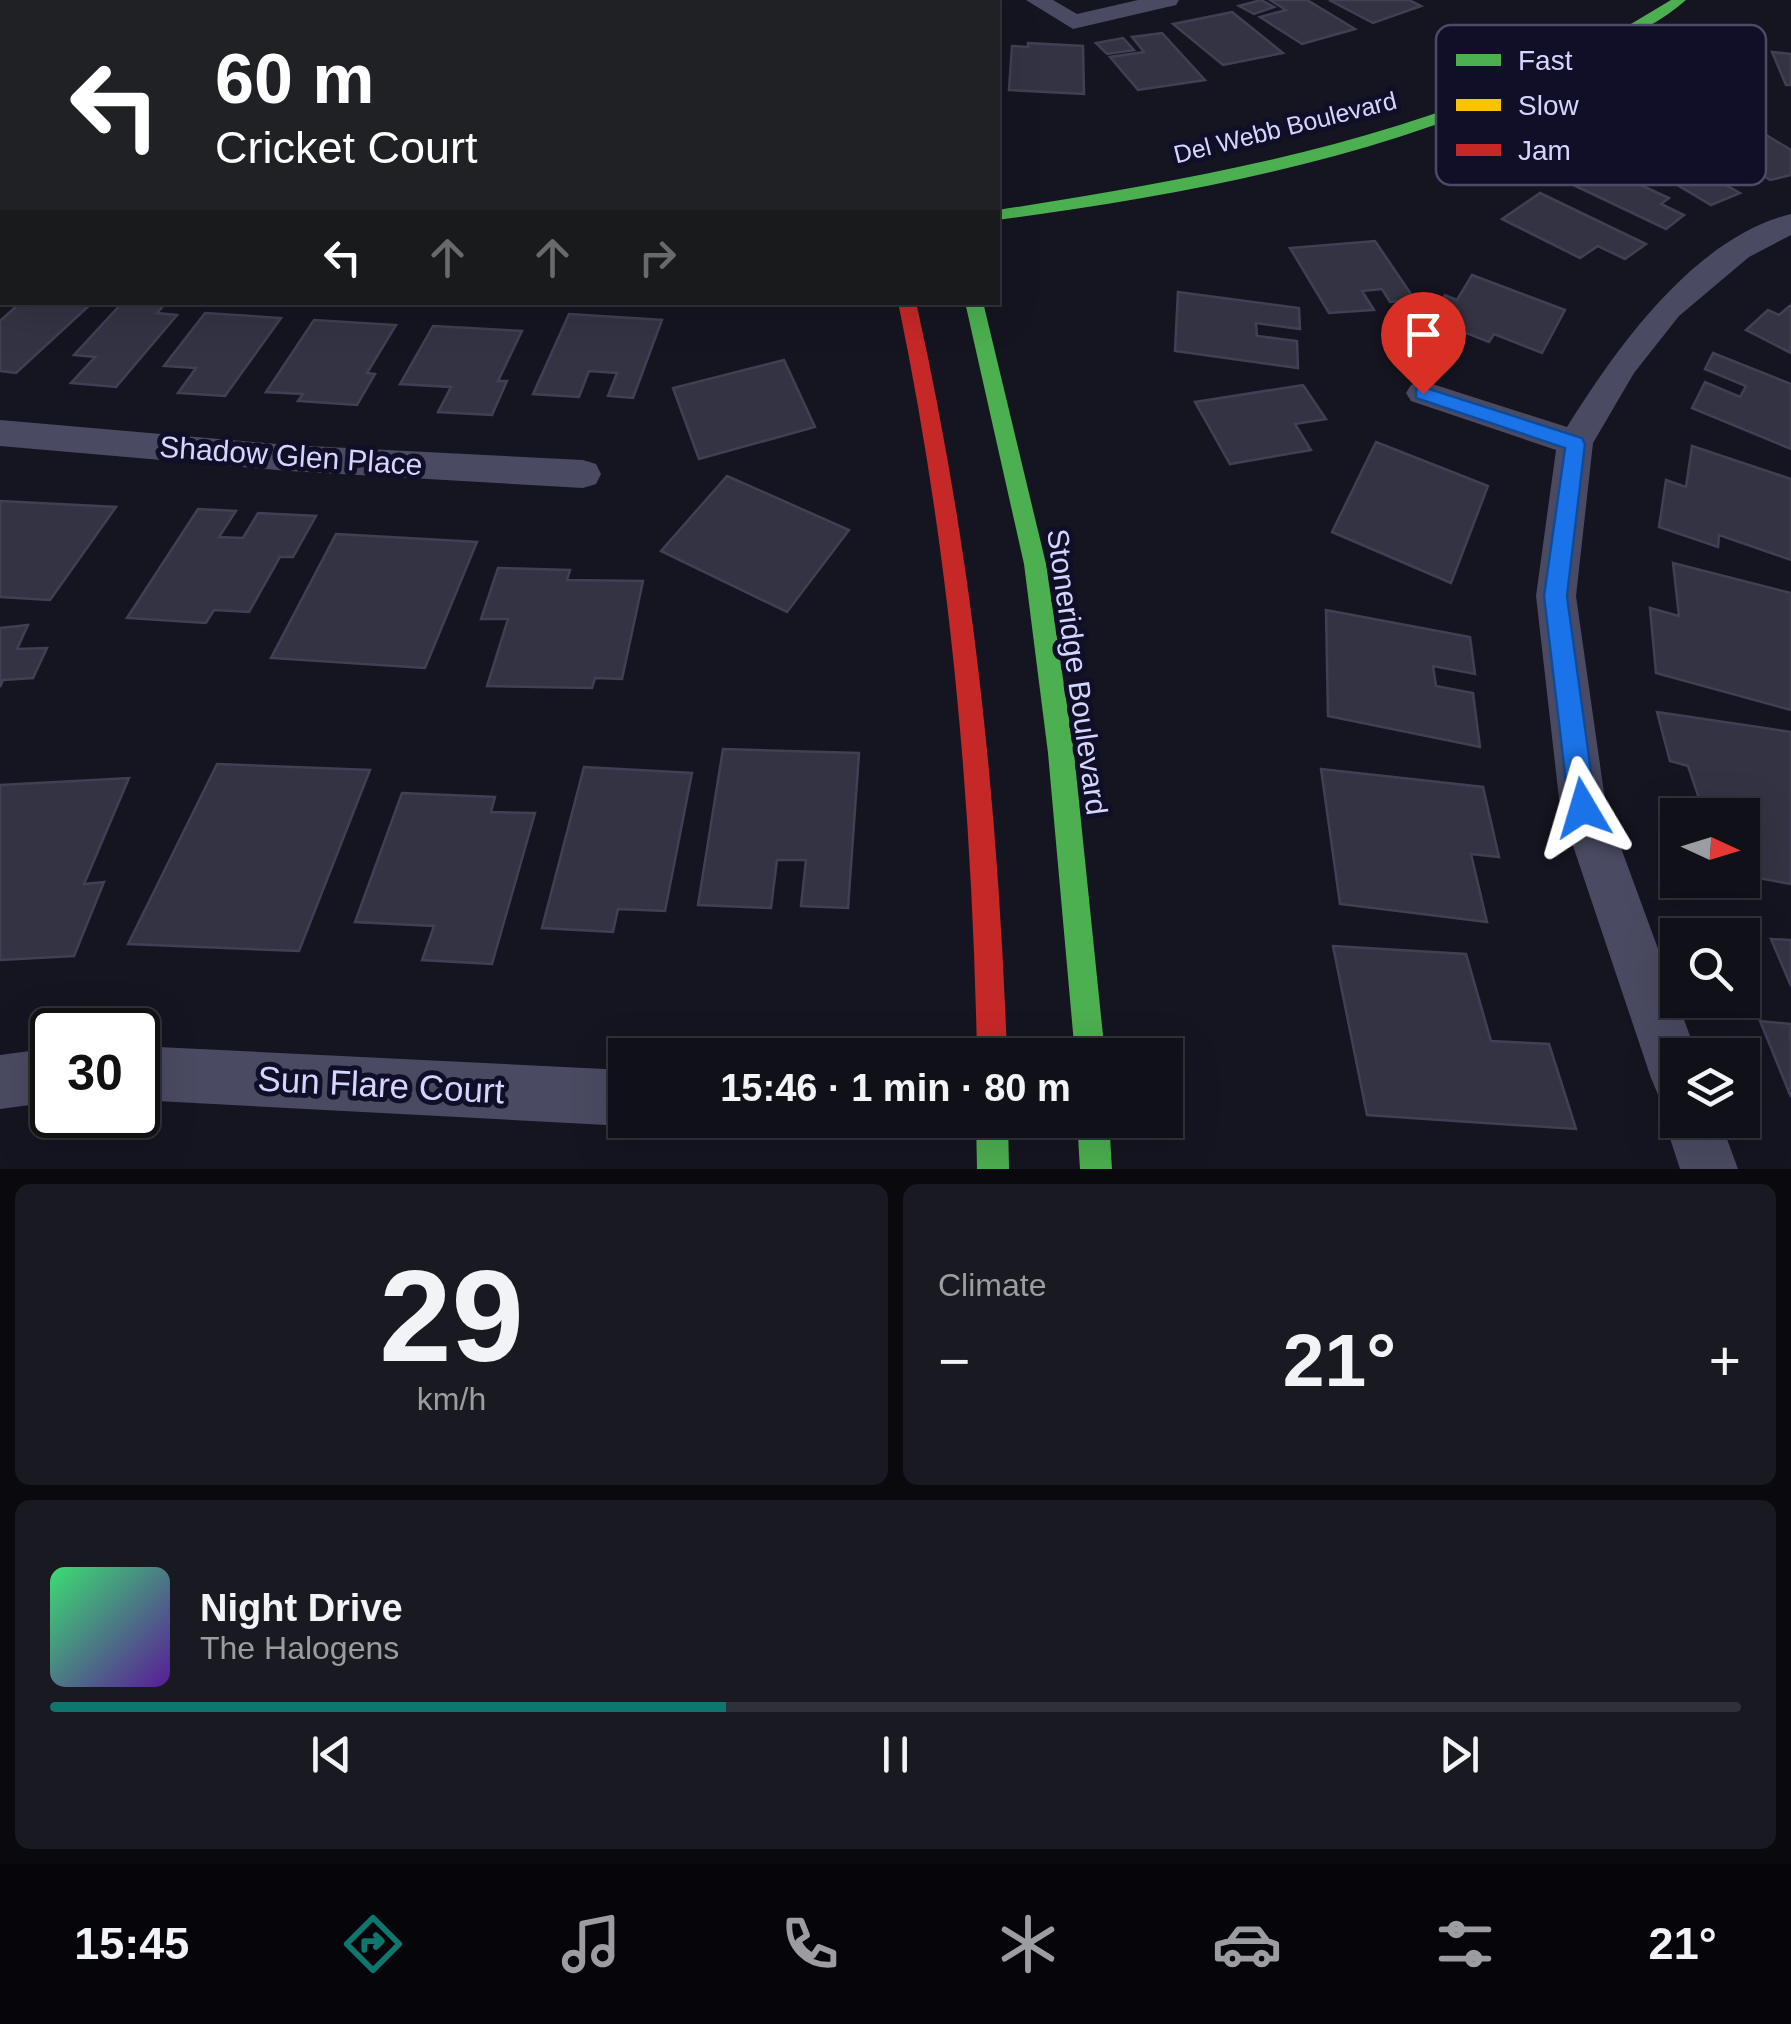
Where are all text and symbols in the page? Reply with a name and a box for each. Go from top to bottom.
legend [1436,25,1766,185]
icon: left [50,40,180,170]
text: 60 m [215,40,375,118]
text: Fast [1518,45,1573,76]
street label: Del Webb Boulevard [1171,86,1399,168]
text: Slow [1518,90,1579,121]
text: Cricket Court [215,122,478,173]
text: Jam [1518,135,1571,166]
icon: left [315,230,370,285]
icon: ahead [420,230,475,285]
icon: ahead [525,230,580,285]
icon: right [630,230,685,285]
pin [1381,292,1466,395]
icon: arrive [1396,307,1451,362]
street label: Shadow Glen Place [158,430,424,481]
street label: Stoneridge Boulevard [1041,527,1114,817]
position arrow [1531,756,1635,860]
north arrow [1660,798,1760,898]
map controls [1660,798,1760,1138]
button: search [1660,918,1760,1018]
speed limit sign: 30 [30,1008,160,1138]
button: layers [1660,1038,1760,1138]
street label: Sun Flare Court [257,1059,506,1110]
text: 15:46 · 1 min · 80 m [720,1067,1071,1109]
text: 29 [379,1243,524,1389]
text: Climate [938,1267,1046,1303]
text: 21° [1283,1318,1396,1402]
text: − [938,1330,970,1392]
text: + [1709,1330,1741,1392]
text: km/h [417,1381,486,1417]
text: Night Drive [200,1587,403,1629]
text: The Halogens [200,1630,399,1666]
icon: previous [304,1727,359,1782]
icon: pause [868,1727,923,1782]
icon: next [1432,1727,1487,1782]
icon: directions [338,1909,408,1979]
icon: music [556,1909,626,1979]
icon: phone [775,1909,845,1979]
icon: climate [993,1909,1063,1979]
icon: car [1212,1909,1282,1979]
icon: filters [1430,1909,1500,1979]
text: 15:45 [74,1918,189,1969]
text: 21° [1649,1918,1717,1969]

